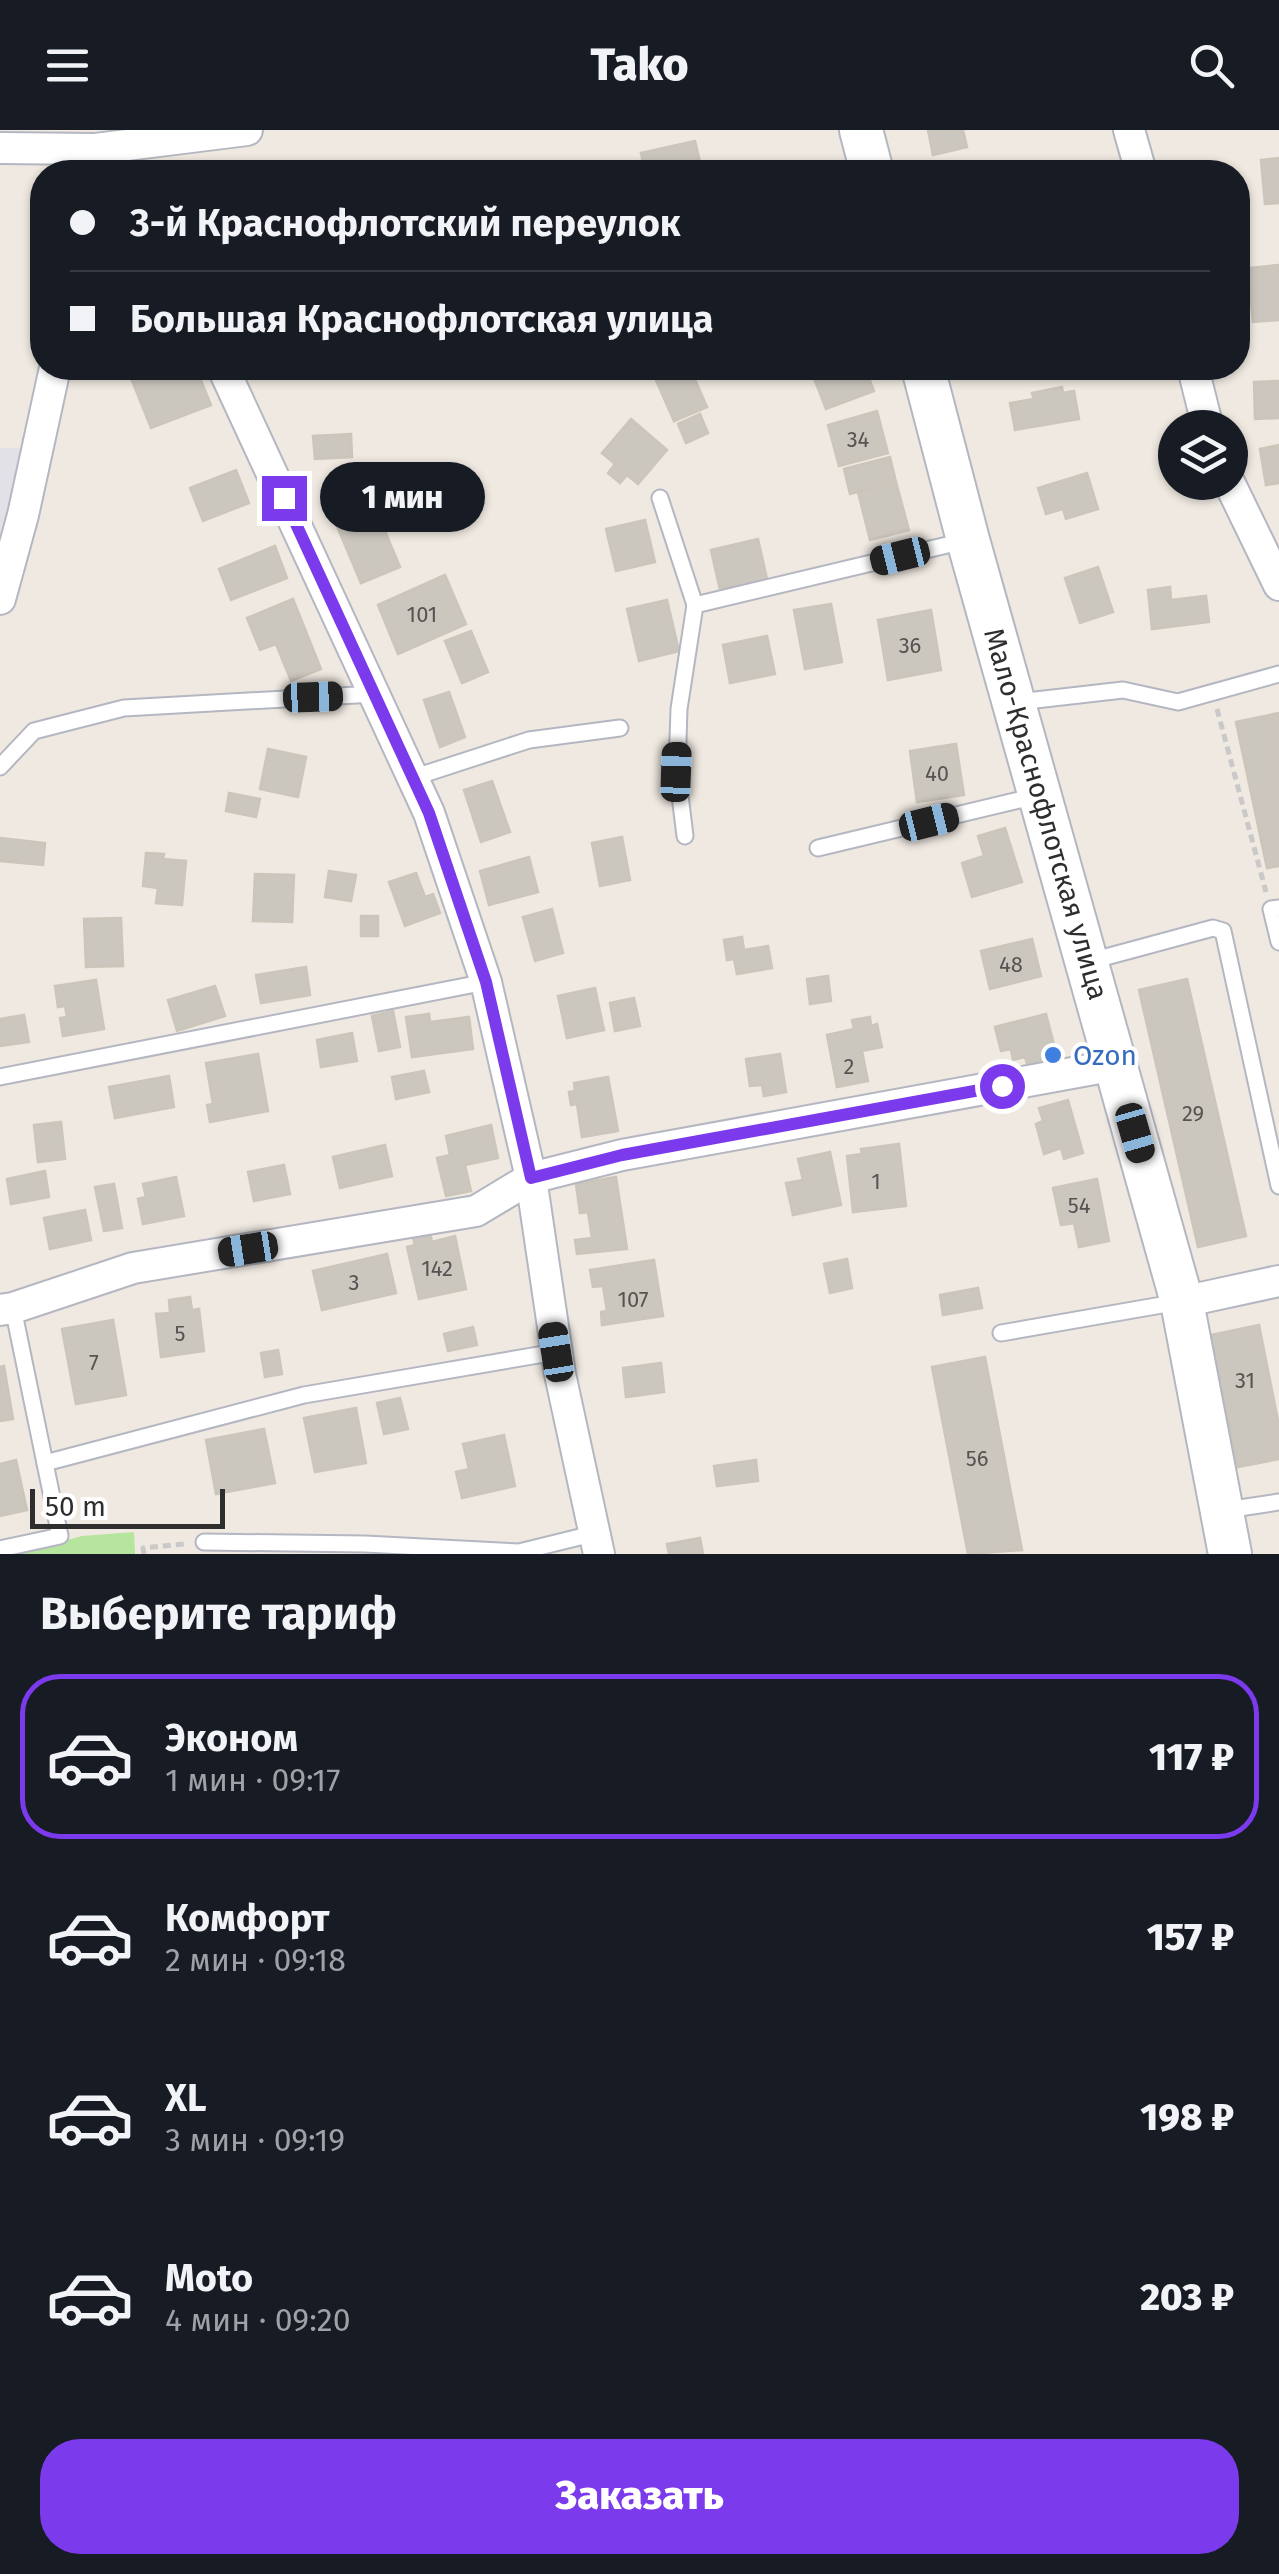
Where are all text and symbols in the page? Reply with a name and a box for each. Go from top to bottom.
icon: menu [40,38,95,93]
text: Tako [590,38,689,92]
icon: search [1184,38,1239,93]
text: 3-й Краснофлотский переулок [130,200,681,246]
text: Большая Краснофлотская улица [130,296,714,342]
map controls [1158,410,1248,500]
button: layers [1158,410,1248,500]
house number: 34 [847,426,870,453]
callout: 1 мин [319,463,484,533]
route end [262,476,307,521]
text: 1 мин [362,478,443,516]
car [867,534,933,578]
house number: 101 [407,601,437,628]
street label: Мало-Краснофлотская улица [977,624,1115,1004]
house number: 36 [899,632,921,659]
car [282,681,344,713]
car [660,741,692,803]
house number: 40 [925,760,949,787]
car [896,800,962,844]
house number: 48 [999,951,1023,978]
place label: Ozon [1073,1039,1137,1072]
marker: Ozon [1042,1044,1064,1066]
house number: 2 [844,1053,854,1080]
route start [980,1064,1025,1109]
car [1112,1100,1158,1166]
house number: 29 [1182,1100,1204,1127]
house number: 1 [871,1168,881,1195]
house number: 54 [1068,1192,1091,1219]
car [216,1229,280,1269]
house number: 142 [421,1255,453,1282]
house number: 3 [349,1269,359,1296]
house number: 107 [617,1286,649,1313]
house number: 5 [174,1320,186,1347]
car [536,1320,576,1384]
house number: 7 [89,1349,99,1376]
house number: 31 [1235,1367,1255,1394]
house number: 56 [966,1445,988,1472]
scale bar [30,1484,225,1528]
text: 50 m [45,1490,106,1523]
text: Выберите тариф [40,1587,397,1641]
icon: car [45,1712,135,1802]
text: Эконом [165,1715,298,1761]
text: 117 ₽ [1149,1734,1234,1780]
text: 1 мин · 09:17 [165,1761,340,1799]
icon: car [45,1892,135,1982]
text: Комфорт [165,1895,329,1941]
text: 157 ₽ [1147,1914,1234,1960]
text: 2 мин · 09:18 [165,1941,346,1979]
icon: car [45,2072,135,2162]
text: XL [165,2075,207,2121]
text: 198 ₽ [1140,2094,1234,2140]
text: 3 мин · 09:19 [165,2121,345,2159]
icon: car [45,2252,135,2342]
text: Moto [165,2255,253,2301]
text: 203 ₽ [1140,2274,1234,2320]
text: 4 мин · 09:20 [165,2301,351,2339]
button: Заказать [40,2439,1239,2554]

